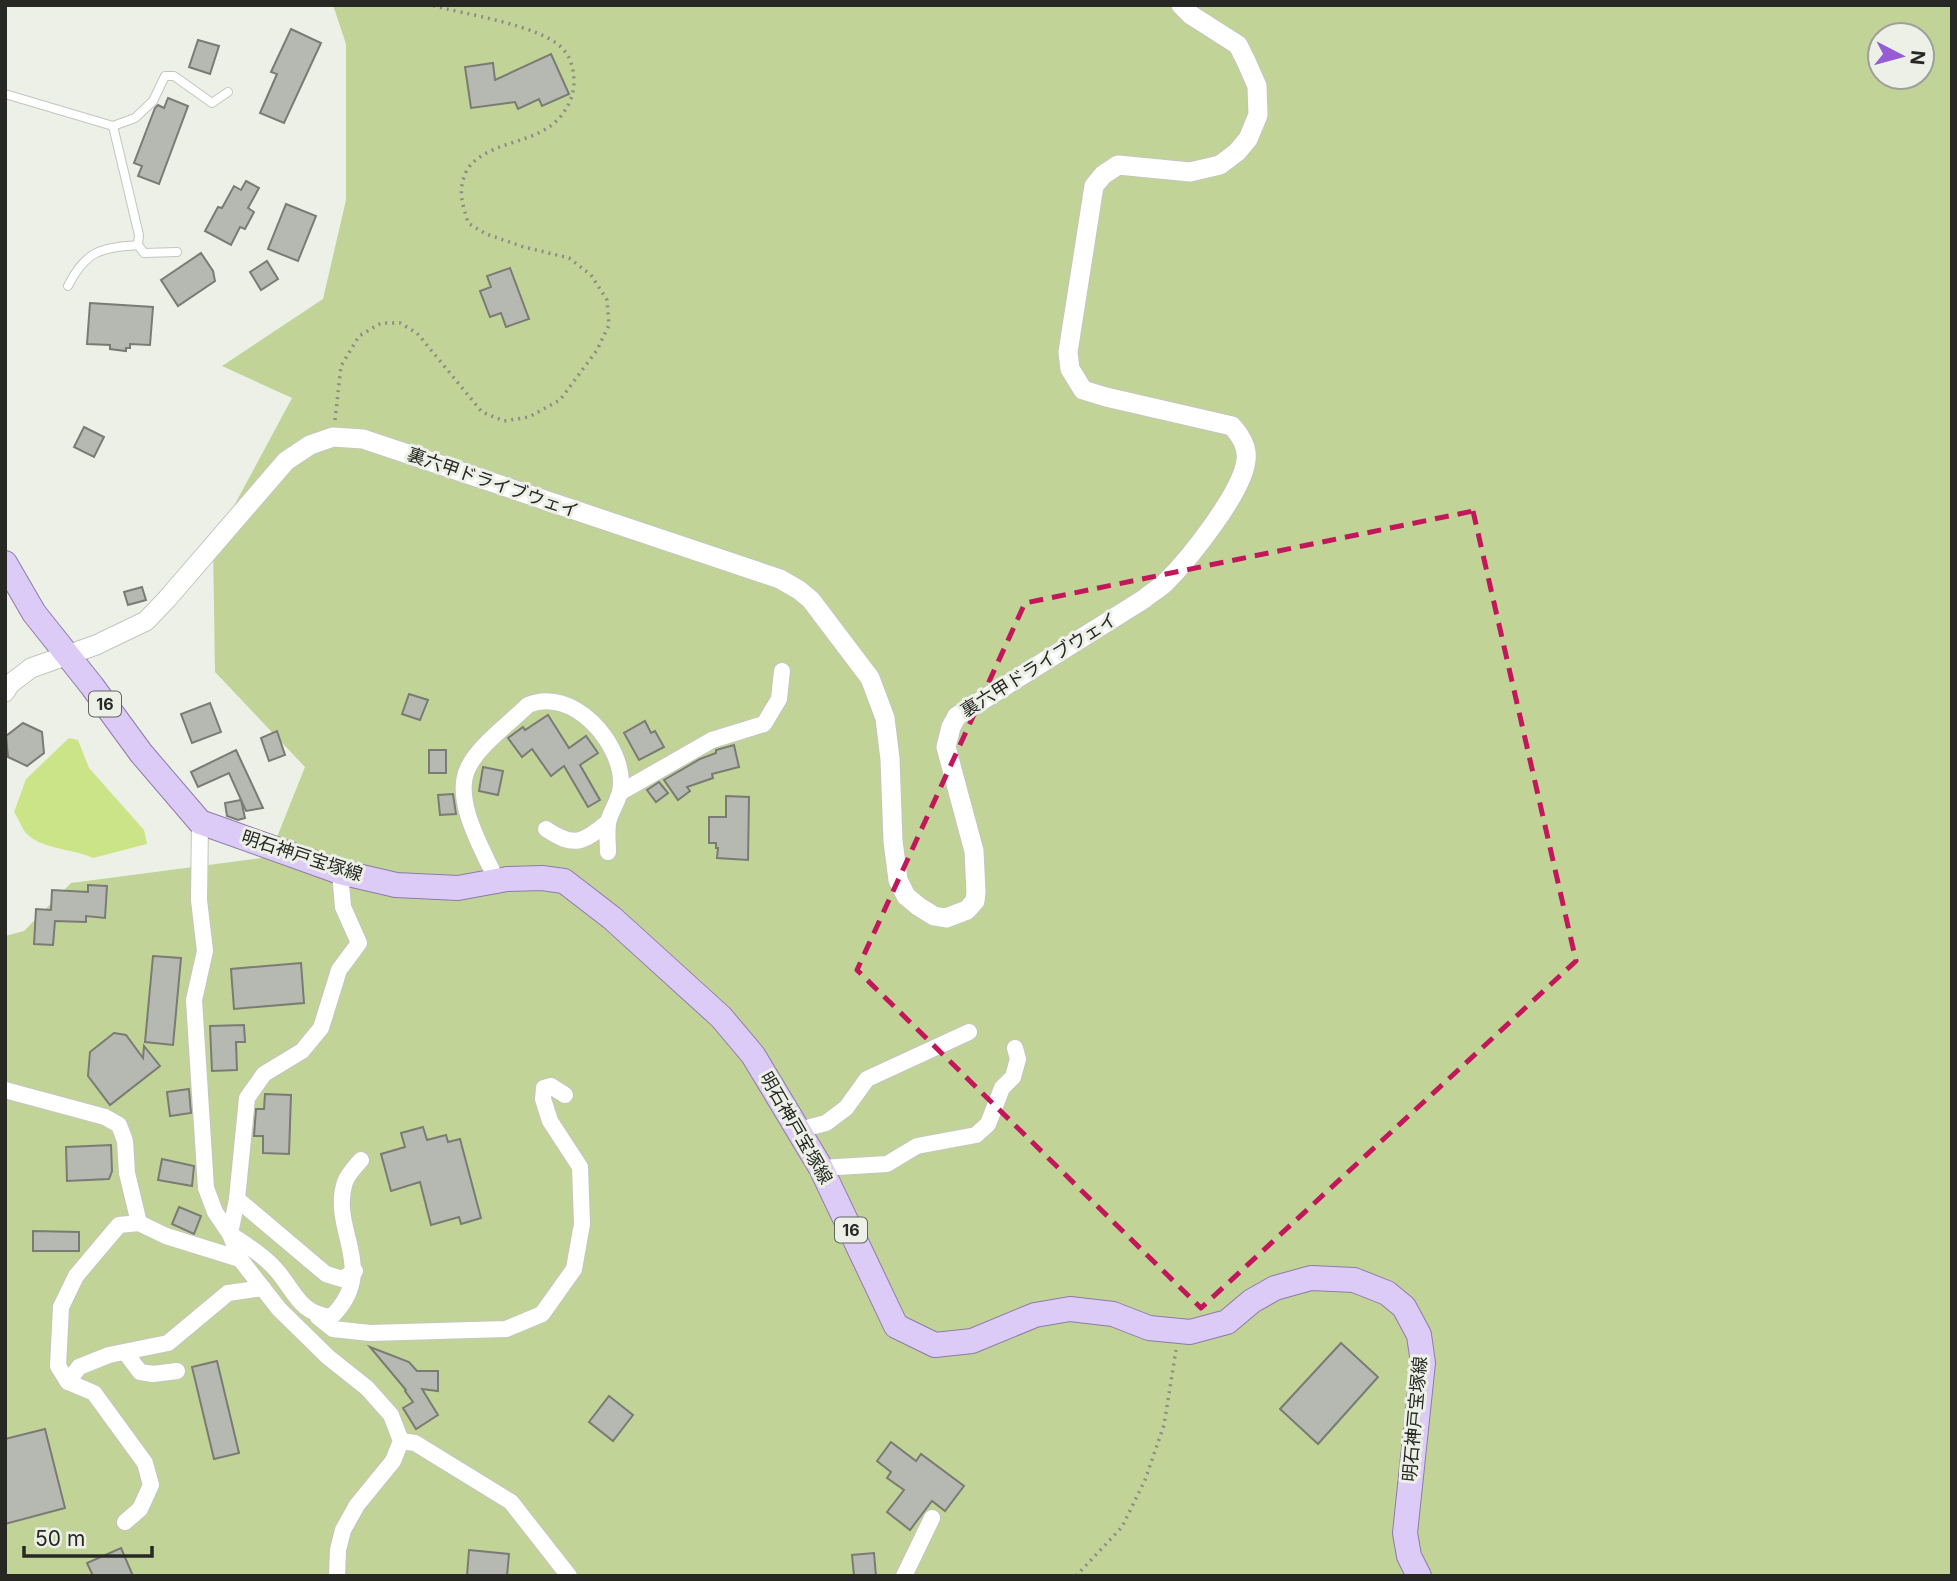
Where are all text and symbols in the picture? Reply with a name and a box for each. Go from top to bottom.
north arrow [1866,21,1936,91]
text: N [1905,49,1930,66]
street label: 裏六甲ドライブウェイ [405,443,582,522]
street label: 裏六甲ドライブウェイ [957,608,1121,721]
road number: 16 [89,692,121,716]
street label: 明石神戸宝塚線 [239,826,365,885]
street label: 明石神戸宝塚線 [756,1068,837,1188]
road number: 16 [835,1218,867,1242]
street label: 明石神戸宝塚線 [1399,1355,1430,1483]
scale bar [24,1514,152,1558]
text: 50 m [35,1526,85,1551]

